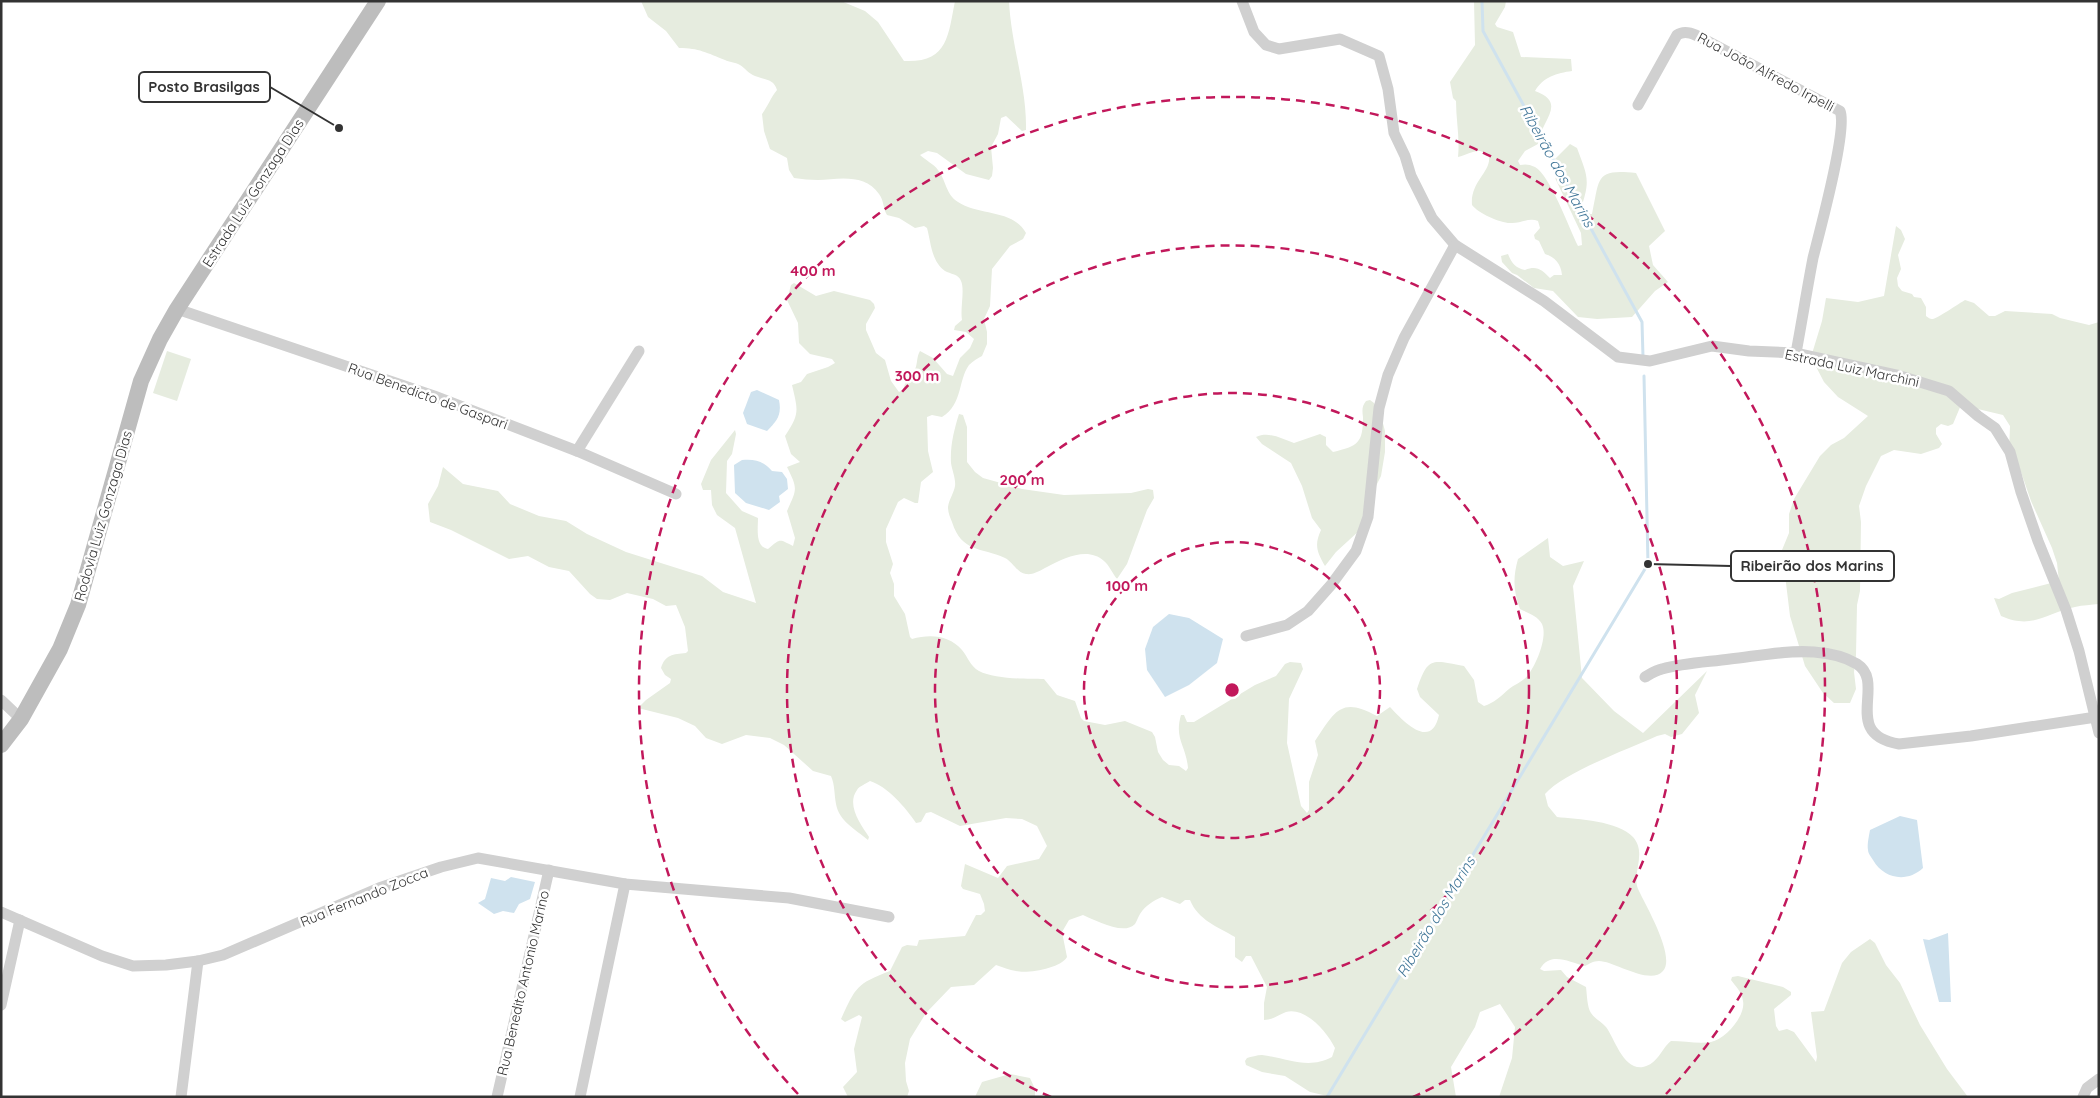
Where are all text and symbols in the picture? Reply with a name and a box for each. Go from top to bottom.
street label: Rua João Alfredo Irpelli [1694,28,1838,116]
callout: Posto Brasilgas [139,72,270,102]
text: Posto Brasilgas [148,77,260,96]
water label: Ribeirão dos Marins [1516,101,1600,231]
street label: Estrada Luiz Gonzaga Dias [198,115,308,271]
text: 400 m [790,261,836,280]
street label: Estrada Luiz Marchini [1783,345,1921,391]
street label: Rua Benedicto de Gaspari [346,359,510,433]
text: 300 m [895,366,939,385]
street label: Rodovia Luiz Gonzaga Dias [70,429,136,603]
text: 200 m [1000,470,1045,489]
callout: Ribeirão dos Marins [1731,551,1894,581]
text: Ribeirão dos Marins [1740,556,1884,575]
text: 100 m [1106,576,1148,595]
centre of rings [1223,681,1241,699]
water label: Ribeirão dos Marins [1392,852,1480,980]
street label: Rua Fernando Zocca [297,863,431,931]
street label: Rua Benedito Antonio Marino [493,889,553,1077]

